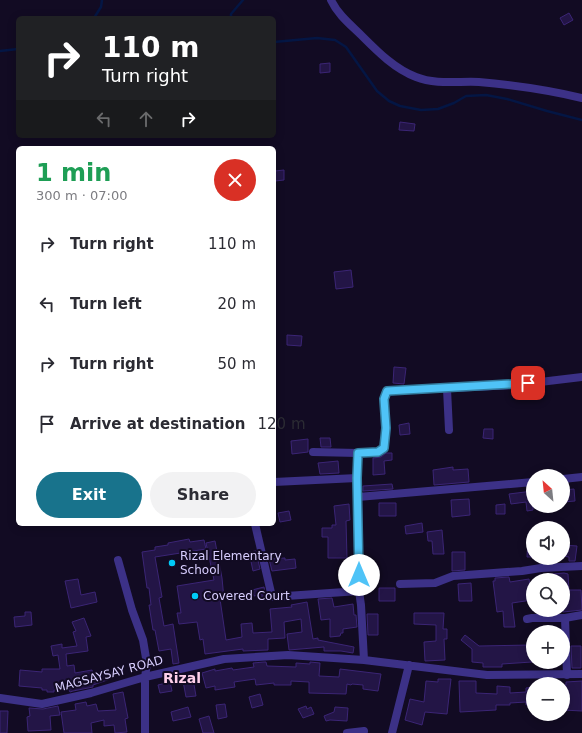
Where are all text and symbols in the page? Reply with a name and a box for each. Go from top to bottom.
text: 110 m [102,31,199,64]
icon: right [36,32,88,84]
text: Turn right [102,65,188,86]
icon: left [93,108,115,130]
icon: ahead [135,108,157,130]
icon: right [177,108,199,130]
text: 1 min [36,159,111,187]
button: close [214,159,256,201]
text: 300 m · 07:00 [36,188,127,203]
icon: right [36,233,58,255]
text: Turn right [70,235,154,253]
text: 110 m [208,235,256,253]
icon: left [36,293,58,315]
text: Turn left [70,295,142,313]
text: 20 m [218,295,256,313]
icon: right [36,353,58,375]
text: Turn right [70,355,154,373]
text: 50 m [218,355,256,373]
pin [511,366,545,400]
icon: arrive [517,372,539,394]
icon: arrive [36,413,58,435]
text: Arrive at destination [70,415,245,433]
text: 120 m [257,415,306,433]
north arrow [526,469,570,513]
map controls [526,469,570,721]
button: Exit [36,472,142,518]
button: Share [150,472,256,518]
button: sound [526,521,570,565]
place label: Rizal Elementary School [180,549,282,577]
position arrow [338,554,380,596]
marker: Rizal Elementary School [167,558,177,568]
button: search [526,573,570,617]
place label: Covered Court [203,589,290,603]
marker: Covered Court [190,591,200,601]
button: + [526,625,570,669]
street label: MAGSAYSAY ROAD [53,653,165,695]
district label: Rizal [163,670,201,686]
button: − [526,677,570,721]

